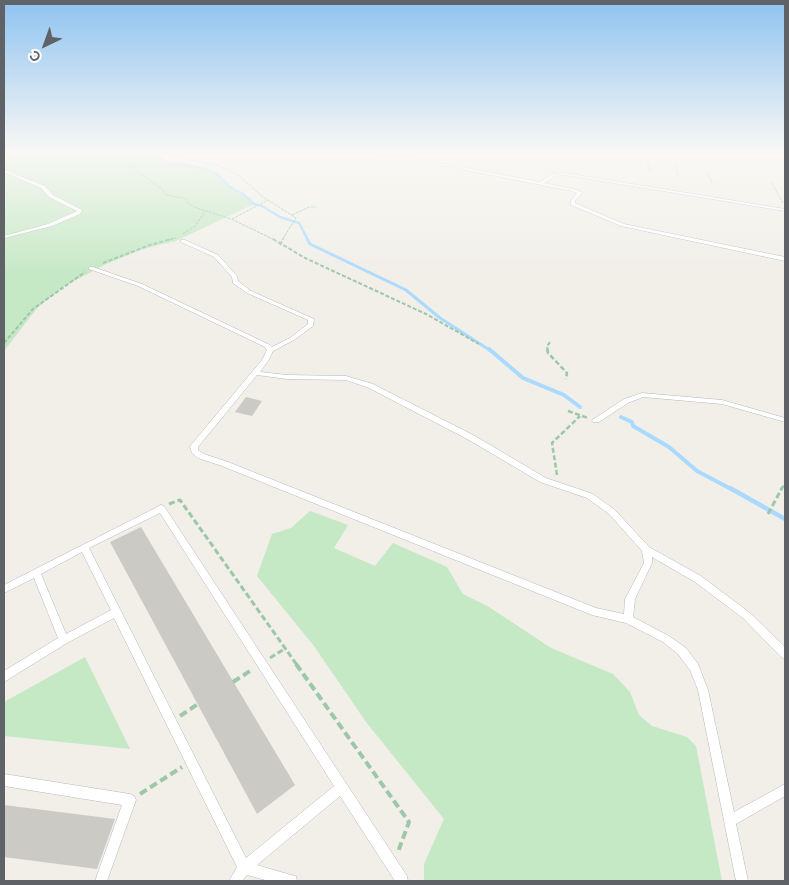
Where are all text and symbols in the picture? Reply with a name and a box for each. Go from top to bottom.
north arrow [20,20,70,70]
text: С [26,47,44,65]

